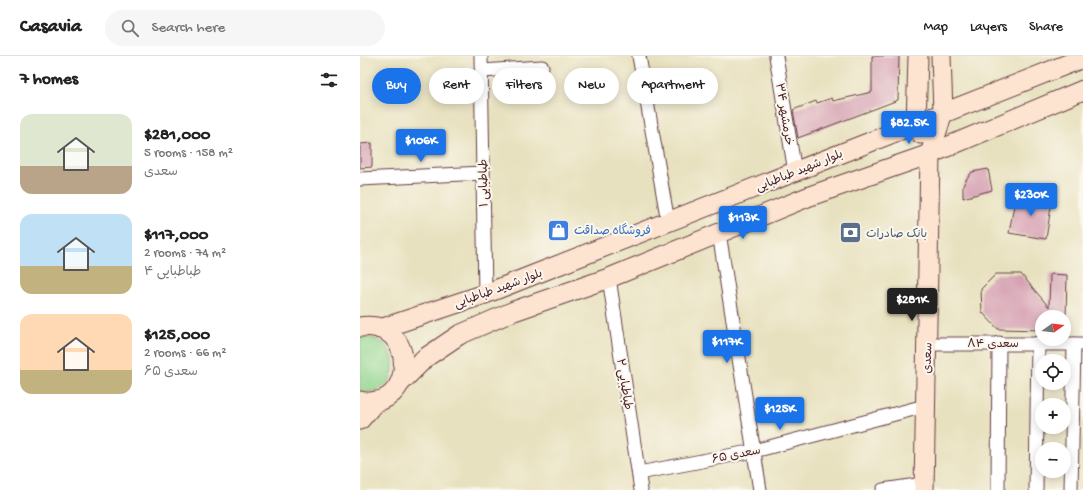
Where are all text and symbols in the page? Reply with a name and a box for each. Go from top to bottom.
search box [105,10,385,46]
text: Casavia [20,16,81,39]
icon: search [119,17,141,39]
text: Search here [151,19,225,37]
text: Map [924,19,948,36]
text: Layers [970,19,1007,36]
text: Share [1029,19,1063,36]
chip: Buy [372,68,421,104]
chip: Rent [429,68,484,104]
chip: Filters [492,68,556,104]
chip: New [564,68,619,104]
chip: Apartment [627,68,718,104]
icon: filters [318,69,340,91]
text: 7 homes [20,70,78,90]
street label: خرمشهر ۳۴ [771,82,796,147]
pin: $82.5K [876,111,942,145]
text: $82.5K [890,116,928,131]
text: $281,000 [144,126,210,146]
pin: $106K [393,129,449,163]
icon: home [52,130,100,178]
text: $106K [405,134,437,149]
text: 5 rooms · 158 m² [144,146,233,161]
street label: بلوار شهید طباطبایی [754,148,845,196]
street label: طباطبایی ۱ [478,159,492,207]
text: سعدی [144,165,178,180]
pin: $230K [1003,183,1059,217]
text: $230K [1014,188,1048,203]
pin: $113K [715,206,771,240]
text: $113K [728,211,758,226]
shop icon: فروشگاه صداقت [545,217,571,243]
bank icon: بانک صادرات [837,220,863,246]
place label: فروشگاه صداقت [574,223,651,239]
text: $117,000 [144,226,209,246]
place label: بانک صادرات [866,227,927,242]
icon: home [52,230,100,278]
text: 2 rooms · 74 m² [144,246,226,261]
text: طباطبایی ۴ [144,265,201,280]
street label: بلوار شهید طباطبایی [453,267,545,312]
pin: $281K [884,288,940,322]
text: $281K [896,293,928,308]
north arrow [1035,310,1071,346]
map controls [1035,310,1071,478]
text: $125,000 [144,326,210,346]
icon: home [52,330,100,378]
pin: $117K [699,330,755,364]
text: $117K [712,335,742,350]
street label: سعدی ۸۴ [967,338,1019,352]
street label: سعدی [921,342,937,374]
text: 2 rooms · 66 m² [144,346,226,361]
button: locate [1035,354,1071,390]
street label: طباطبایی ۲ [612,358,634,411]
text: سعدی ۶۵ [144,365,198,380]
pin: $125K [752,397,808,431]
button: + [1035,398,1071,434]
text: $125K [764,402,796,417]
button: − [1035,442,1071,478]
street label: سعدی ۶۵ [710,443,762,468]

